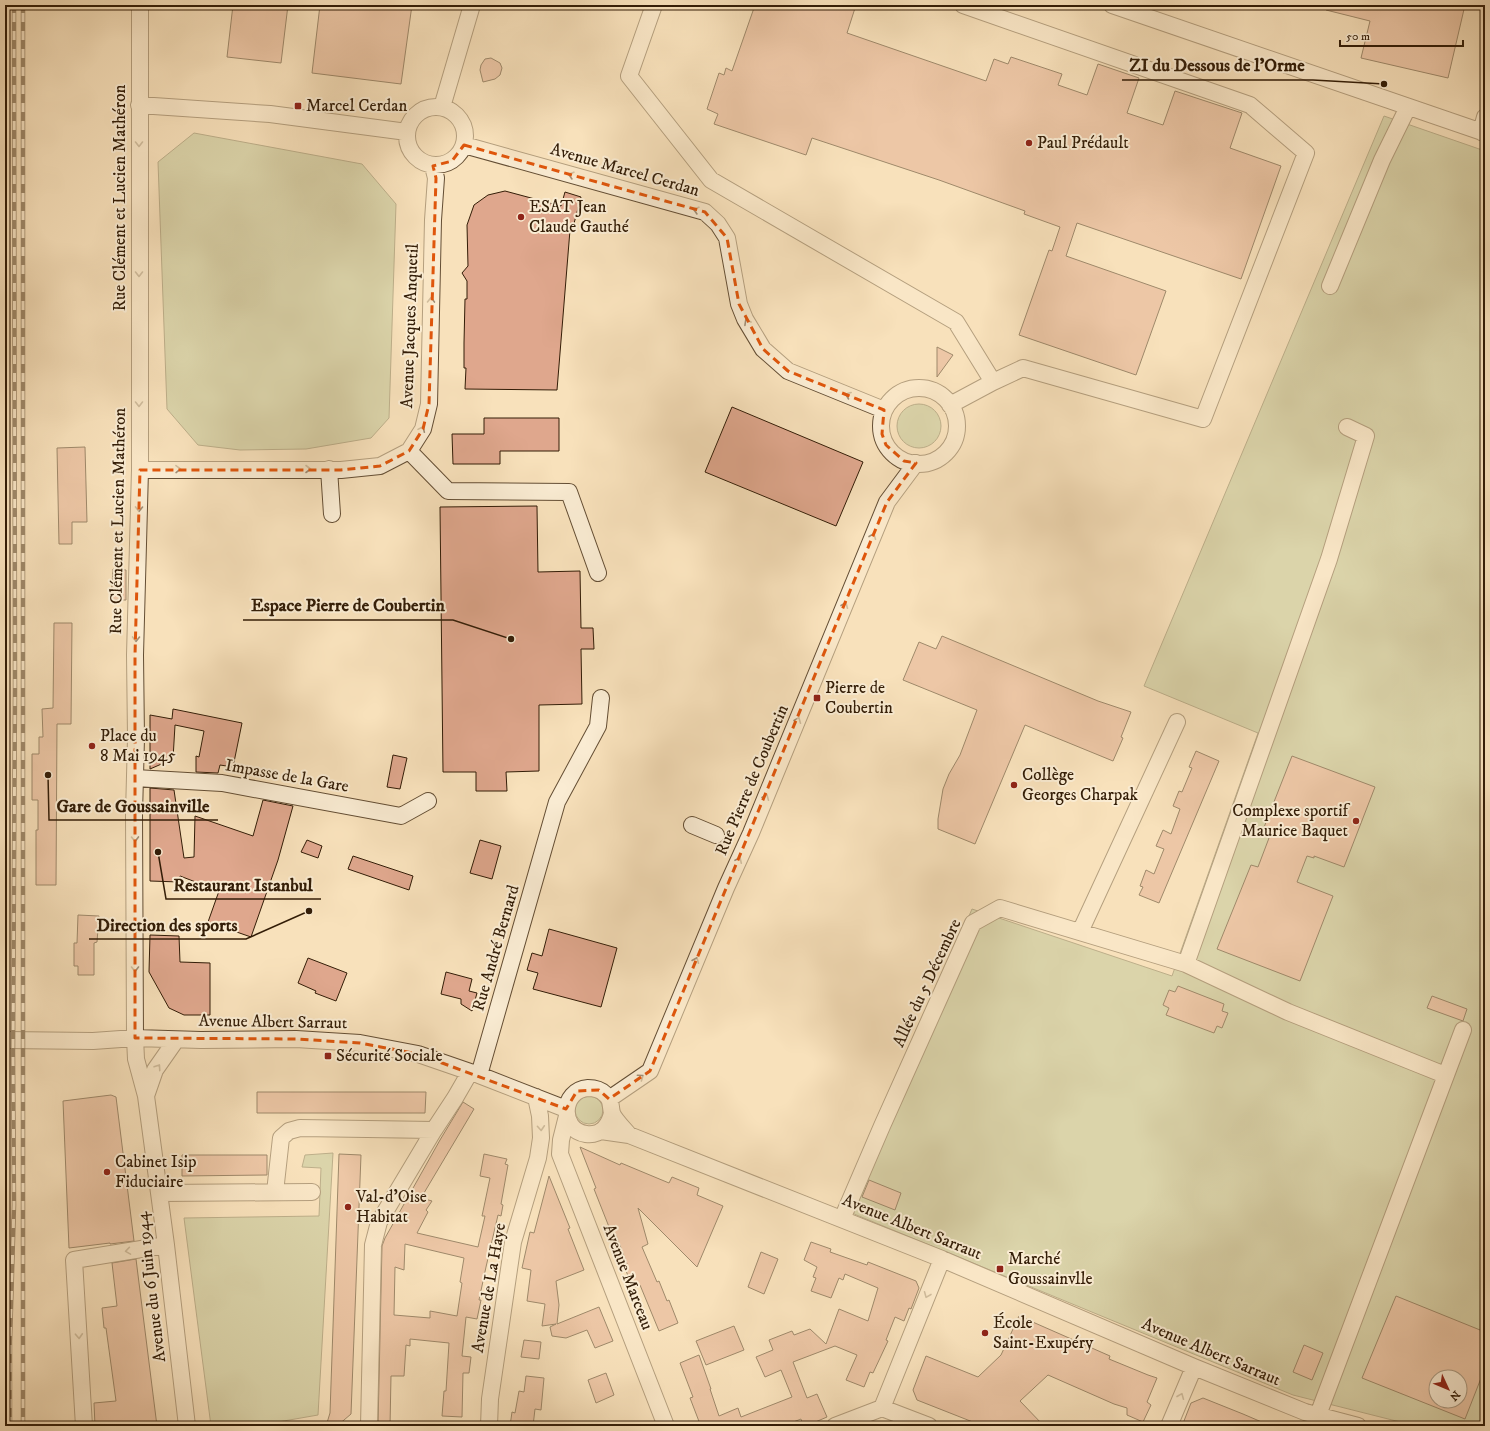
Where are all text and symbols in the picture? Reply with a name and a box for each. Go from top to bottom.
scale bar [1340,22,1463,48]
text: 50 m [1346,29,1370,44]
callout: ZI du Dessous de l'Orme [1122,50,1313,80]
text: ZI du Dessous de l'Orme [1129,55,1305,77]
street label: Rue Clément et Lucien Mathéron [109,85,131,311]
place label: Marcel Cerdan [306,95,407,117]
marker: Marcel Cerdan [293,101,303,111]
place label: Paul Prédault [1037,132,1129,154]
street label: Avenue Marcel Cerdan [548,138,702,202]
marker: Paul Prédault [1024,138,1034,148]
one-way arrow [135,141,143,147]
one-way arrow [568,171,575,180]
place label: ESAT Jean Claude Gauthé [529,196,629,238]
one-way arrow [693,206,700,215]
marker: ESAT Jean Claude Gauthé [516,212,526,222]
street label: Avenue Jacques Anquetil [396,243,424,409]
one-way arrow [135,271,143,277]
one-way arrow [427,297,436,303]
one-way arrow [744,319,751,326]
one-way arrow [845,392,852,400]
one-way arrow [135,401,143,407]
street label: Rue Clément et Lucien Mathéron [105,407,131,635]
one-way arrow [417,425,425,432]
one-way arrow [175,465,181,473]
one-way arrow [305,465,311,473]
one-way arrow [134,506,143,512]
one-way arrow [869,532,877,539]
callout: Espace Pierre de Coubertin [243,590,453,620]
text: Espace Pierre de Coubertin [251,595,446,617]
one-way arrow [841,602,849,609]
one-way arrow [131,636,140,642]
place label: Pierre de Coubertin [825,677,893,719]
marker: Pierre de Coubertin [812,693,822,703]
street label: Rue Pierre de Coubertin [710,701,794,859]
one-way arrow [793,716,801,724]
place label: Place du 8 Mai 1945 [100,725,176,767]
marker: Place du 8 Mai 1945 [87,741,97,751]
street label: Impasse de la Gare [223,754,351,798]
place label: Collège Georges Charpak [1022,764,1139,806]
marker: Collège Georges Charpak [1009,780,1019,790]
callout: Gare de Goussainville [49,790,218,820]
one-way arrow [762,793,770,800]
text: Gare de Goussainville [57,796,210,818]
place label: Complexe sportif Maurice Baquet [1232,800,1351,842]
marker: Complexe sportif Maurice Baquet [1351,816,1361,826]
one-way arrow [130,836,139,842]
one-way arrow [734,857,742,864]
callout: Restaurant Istanbul [166,869,321,899]
text: Restaurant Istanbul [173,875,313,897]
street label: Rue André Bernard [467,882,525,1014]
callout: Direction des sports [89,909,246,939]
text: Direction des sports [97,915,237,937]
street label: Allée du 5 Décembre [888,915,966,1051]
one-way arrow [691,957,699,964]
one-way arrow [131,966,139,972]
street label: Avenue Albert Sarraut [198,1010,348,1034]
place label: Sécurité Sociale [336,1045,442,1067]
marker: Sécurité Sociale [323,1051,333,1061]
one-way arrow [154,1064,161,1071]
one-way arrow [637,1074,644,1081]
one-way arrow [536,1125,545,1131]
place label: Cabinet Isip Fiduciaire [115,1151,196,1193]
marker: Cabinet Isip Fiduciaire [102,1167,112,1177]
place label: Val-d'Oise Habitat [355,1186,427,1228]
street label: Avenue Albert Sarraut [839,1189,986,1265]
marker: Val-d'Oise Habitat [343,1202,353,1212]
street label: Avenue du 6 Juin 1944 [131,1209,171,1363]
street label: Avenue de La Haye [467,1221,511,1355]
street label: Avenue Marceau [598,1221,658,1333]
one-way arrow [124,1247,131,1255]
place label: Marché Goussainvlle [1008,1248,1093,1290]
marker: Marché Goussainvlle [995,1264,1005,1274]
one-way arrow [924,1291,932,1298]
place label: École Saint-Exupéry [993,1312,1094,1354]
street label: Avenue Albert Sarraut [1138,1313,1284,1391]
marker: École Saint-Exupéry [980,1328,990,1338]
one-way arrow [74,1333,83,1339]
north arrow [1428,1369,1468,1409]
text: N [1446,1387,1463,1403]
one-way arrow [1177,1393,1185,1400]

